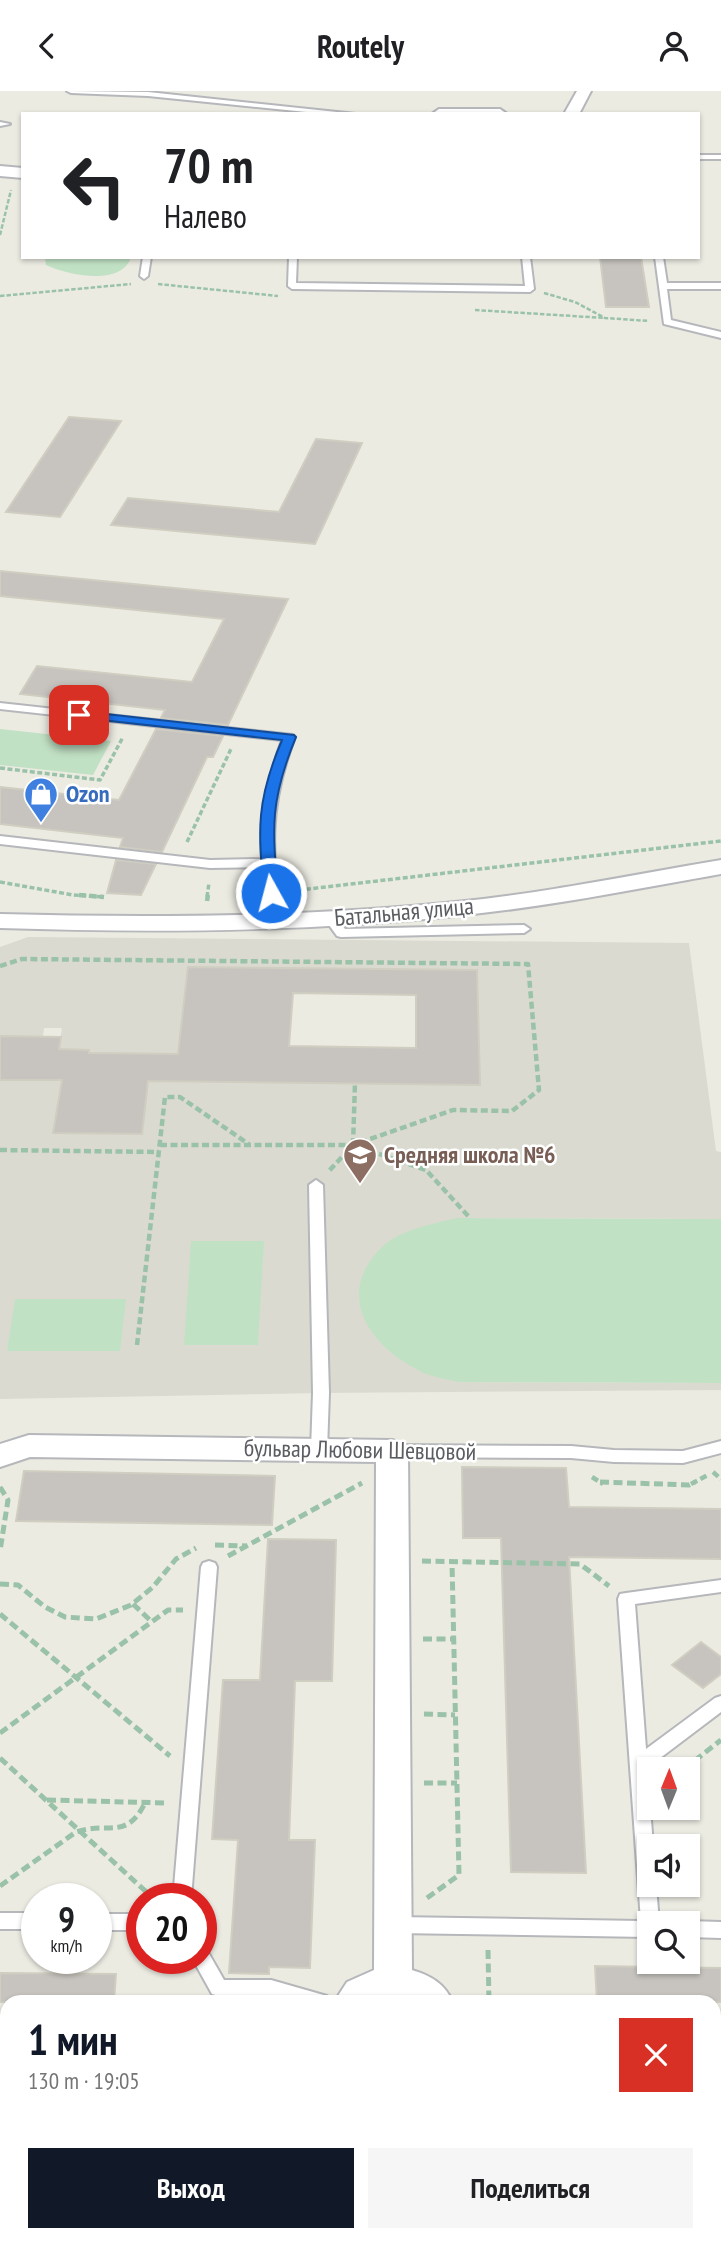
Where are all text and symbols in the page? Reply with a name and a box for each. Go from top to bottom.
text: Routely [317,25,404,67]
icon: back [28,27,66,65]
icon: person [655,27,693,65]
text: 70 m [164,133,253,197]
icon: left [49,140,140,231]
text: Налево [164,195,247,237]
pin [49,685,109,745]
icon: arrive [60,696,98,734]
shop icon: Ozon [22,775,60,824]
place label: Ozon [66,778,109,809]
position arrow [234,856,308,930]
street label: Батальная улица [333,890,475,933]
school or university icon: Средняя школа №6 [341,1136,379,1185]
place label: Средняя школа №6 [384,1139,556,1170]
street label: бульвар Любови Шевцовой [244,1432,476,1467]
north arrow [637,1757,700,1820]
map controls [637,1757,700,1974]
button: sound [637,1834,700,1897]
speed limit sign: 20 [126,1883,217,1974]
text: 9 [58,1896,75,1942]
button: search [637,1911,700,1974]
text: km/h [51,1934,82,1957]
text: 1 мин [28,2012,118,2067]
button: close [619,2018,693,2092]
text: 130 m · 19:05 [28,2066,140,2095]
button: Выход [28,2148,354,2228]
button: Поделиться [368,2148,693,2228]

